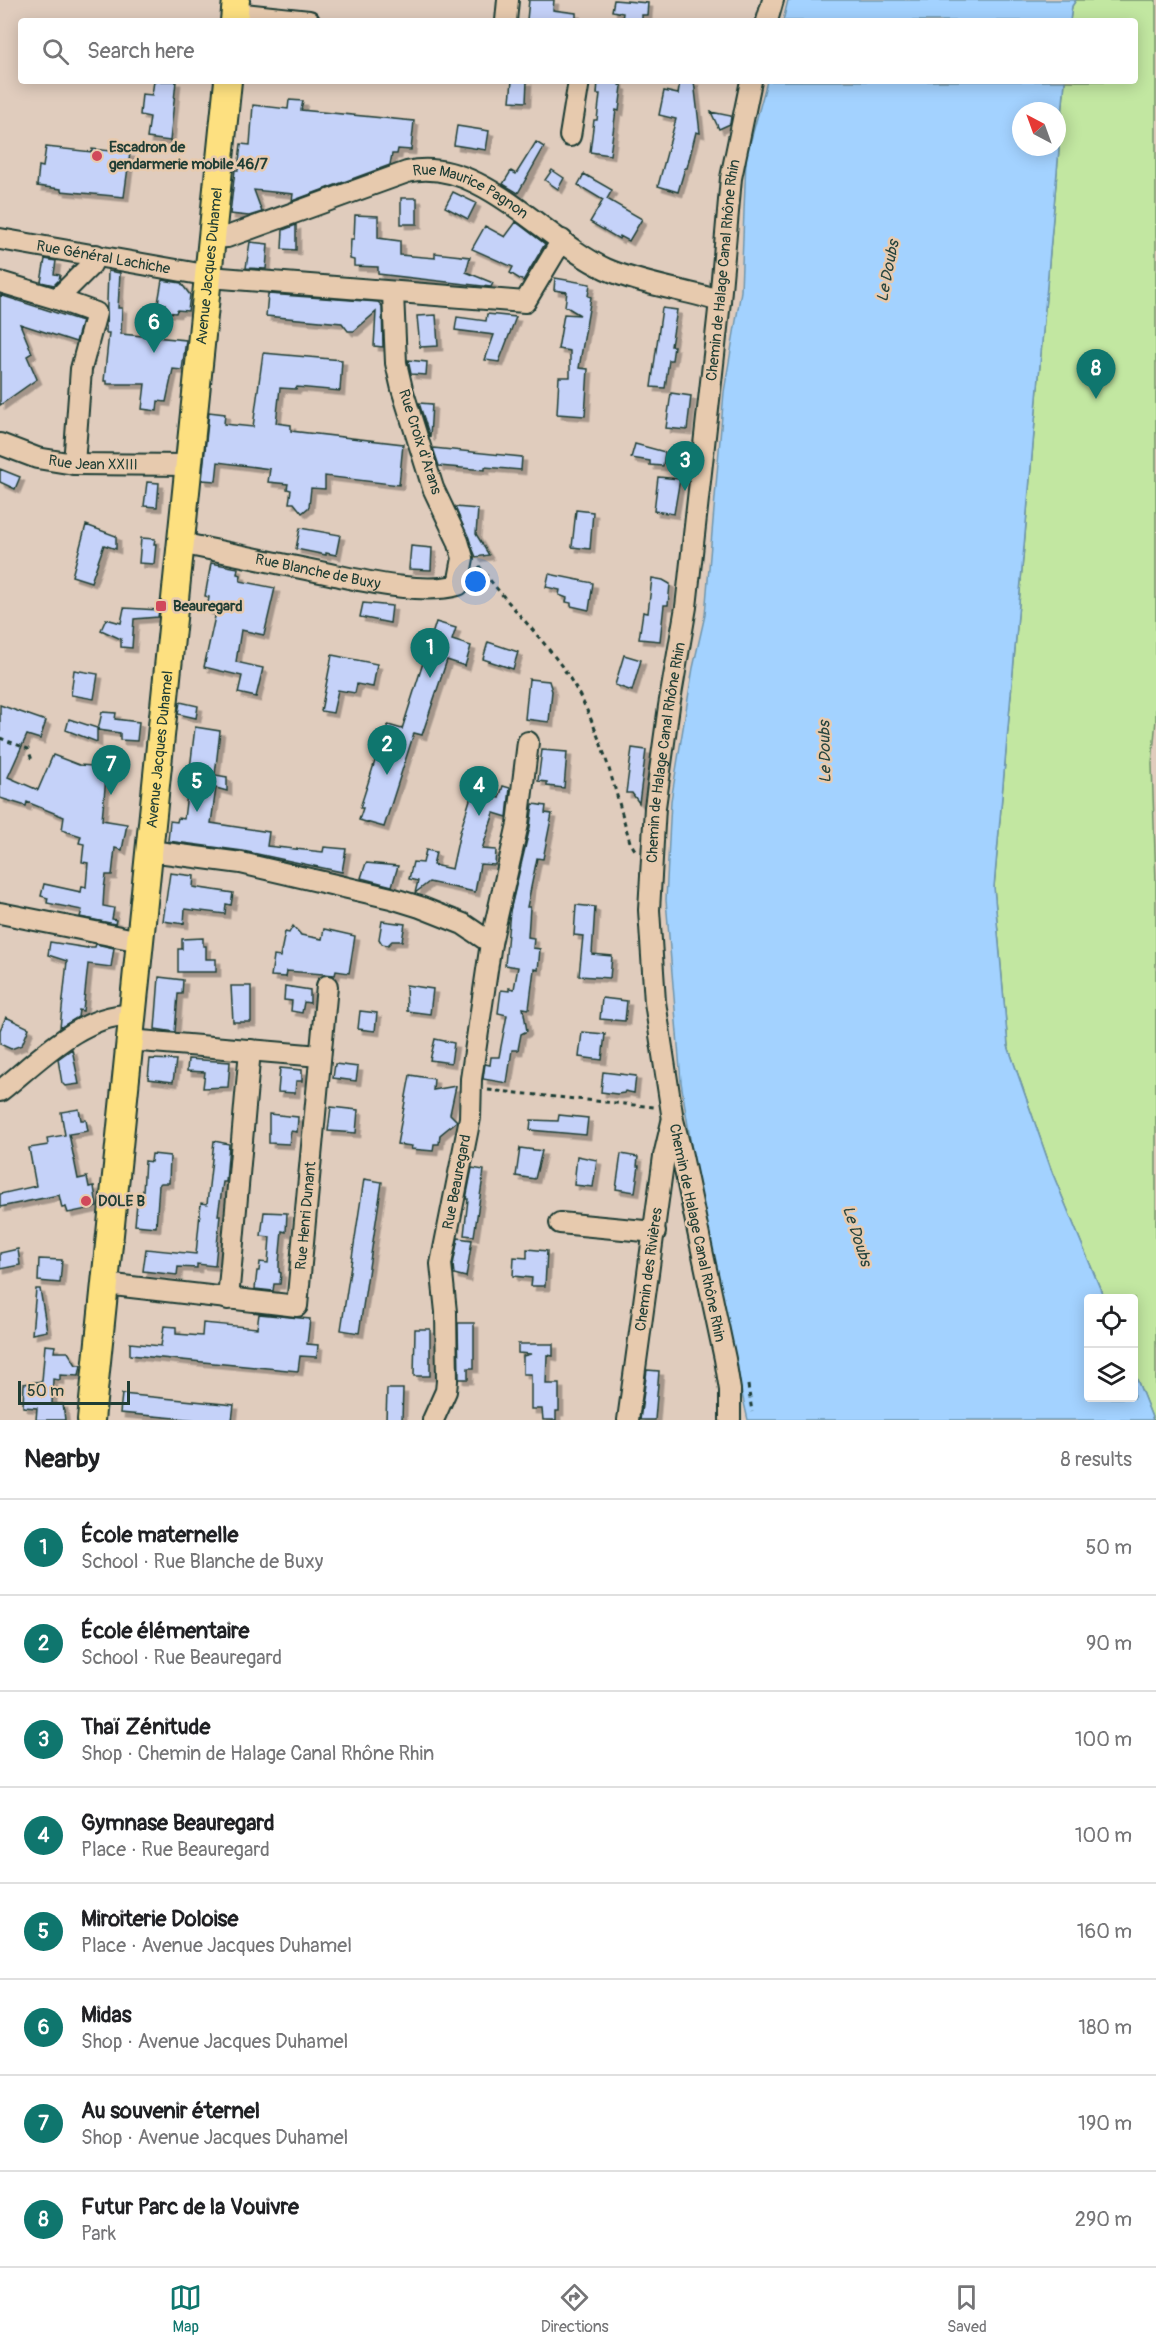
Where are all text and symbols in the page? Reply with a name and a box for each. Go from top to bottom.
search box [18,18,1138,84]
icon: search [39,35,72,68]
text: Search here [87,37,194,65]
north arrow [1012,102,1066,156]
place label: Escadron de gendarmerie mobile 46/7 [109,138,268,174]
marker: Escadron de gendarmerie mobile 46/7 [90,149,104,163]
street label: Chemin de Halage Canal Rhône Rhin [702,158,744,382]
street label: Rue Maurice Pagnon [412,160,532,223]
street label: Avenue Jacques Duhamel [192,186,227,346]
street label: Rue Général Lachiche [35,236,172,278]
water label: Le Doubs [872,237,904,303]
pin: 6 [134,304,174,353]
pin: 8 [1076,350,1116,399]
street label: Rue Croix d'Arans [394,387,446,497]
pin: 3 [666,442,704,491]
street label: Rue Jean XXIII [47,450,138,474]
street label: Rue Blanche de Buxy [254,549,383,593]
your location [461,567,490,596]
place label: Beauregard [173,597,242,616]
marker: Beauregard [154,599,168,613]
pin: 1 [410,628,450,678]
street label: Chemin de Halage Canal Rhône Rhin [642,641,689,864]
street label: Avenue Jacques Duhamel [142,670,177,829]
water label: Le Doubs [814,719,836,783]
pin: 2 [368,726,406,775]
pin: 7 [92,746,130,795]
pin: 5 [178,762,216,812]
pin: 4 [460,766,498,816]
street label: Chemin de Halage Canal Rhône Rhin [665,1122,729,1344]
street label: Rue Beauregard [438,1133,476,1231]
street label: Rue Henri Dunant [291,1160,320,1271]
place label: DOLE B [98,1192,145,1211]
marker: DOLE B [79,1194,93,1208]
water label: Le Doubs [838,1203,877,1270]
street label: Chemin des Rivières [631,1206,666,1332]
map controls [1084,1294,1138,1402]
button: locate [1084,1294,1138,1348]
button: layers [1084,1348,1138,1402]
scale bar [18,1378,130,1406]
text: 50 m [27,1381,64,1401]
text: Nearby [24,1443,100,1475]
text: 8 results [1061,1447,1132,1472]
text: École maternelle [81,1521,238,1549]
text: 1 [40,1535,47,1560]
text: 50 m [1085,1535,1132,1560]
text: School · Rue Blanche de Buxy [81,1549,323,1574]
text: École élémentaire [81,1617,249,1645]
text: 2 [38,1631,49,1656]
text: 90 m [1086,1631,1132,1656]
text: School · Rue Beauregard [81,1645,282,1670]
text: Thaï Zénitude [81,1713,210,1741]
text: 3 [38,1727,49,1752]
text: 100 m [1075,1727,1132,1752]
text: Shop · Chemin de Halage Canal Rhône Rhin [81,1741,434,1766]
text: Gymnase Beauregard [81,1809,275,1837]
text: 4 [38,1823,49,1848]
text: 100 m [1075,1823,1132,1848]
text: Place · Rue Beauregard [81,1837,270,1862]
text: Miroiterie Doloise [81,1905,238,1933]
text: 5 [38,1919,49,1944]
text: 160 m [1077,1919,1132,1944]
text: Place · Avenue Jacques Duhamel [81,1933,352,1958]
text: Midas [81,2001,132,2029]
text: 6 [38,2015,49,2040]
text: 180 m [1078,2015,1132,2040]
text: Shop · Avenue Jacques Duhamel [81,2029,348,2054]
text: Au souvenir éternel [81,2097,260,2125]
text: 7 [38,2111,49,2136]
text: 190 m [1078,2111,1132,2136]
text: Shop · Avenue Jacques Duhamel [81,2125,348,2150]
text: Futur Parc de la Vouivre [81,2193,299,2221]
text: 8 [38,2207,49,2232]
text: 290 m [1075,2207,1132,2232]
text: Park [81,2221,116,2246]
tab: Map [169,2281,202,2337]
tab: Directions [541,2281,609,2337]
tab: Saved [947,2281,987,2337]

